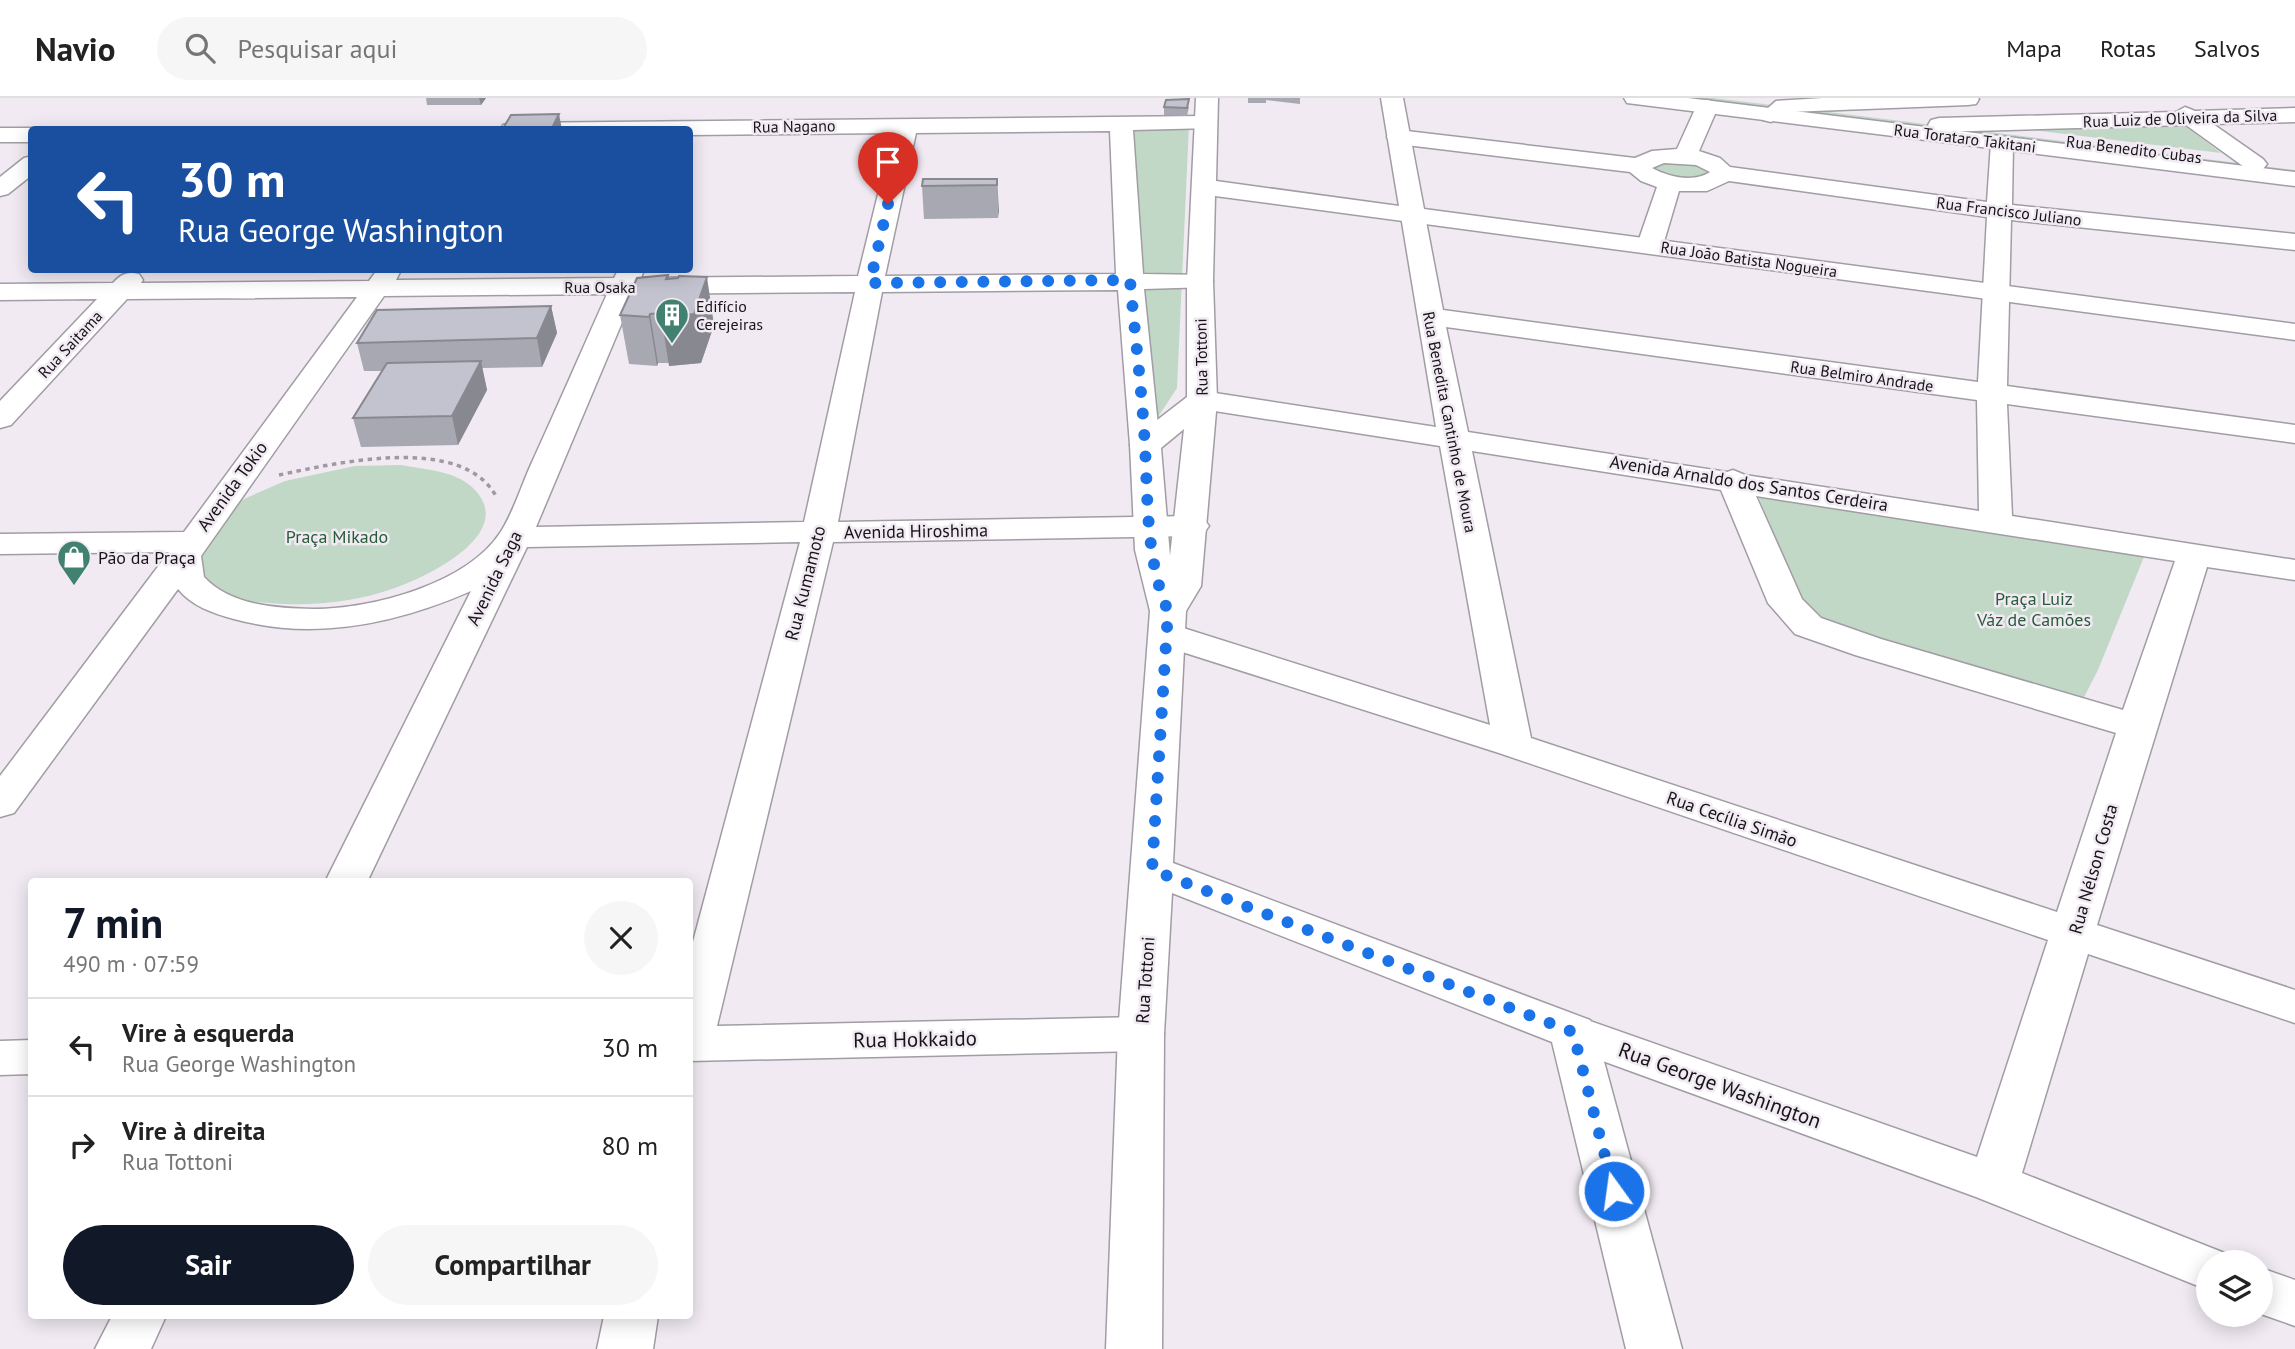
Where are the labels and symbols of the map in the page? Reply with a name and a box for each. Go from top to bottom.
street label: Rua Luiz de Oliveira da Silva [2082,105,2278,131]
street label: Rua Nagano [752,115,836,137]
street label: Rua Torataro Takitani [1893,119,2037,157]
street label: Rua Benedito Cubas [2065,131,2203,167]
pin [858,132,918,204]
street label: Rua Francisco Juliano [1935,192,2083,230]
street label: Rua João Batista Nogueira [1660,237,1838,281]
street label: Rua Osaka [564,277,636,297]
building icon: Edifício Cerejeiras [653,296,691,345]
place label: Edifício Cerejeiras [696,296,763,334]
street label: Rua Saitama [34,306,106,382]
street label: Rua Benedita Cantinho de Moura [1419,310,1481,534]
street label: Rua Tottoni [1190,318,1212,396]
street label: Rua Belmiro Andrade [1789,356,1935,396]
street label: Avenida Tokio [192,437,272,535]
street label: Avenida Arnaldo dos Santos Cerdeira [1608,450,1890,516]
street label: Avenida Hiroshima [844,518,988,544]
street label: Rua Kumamoto [780,523,830,643]
park label: Praça Mikado [286,525,388,548]
street label: Avenida Saga [461,527,527,629]
shop icon: Pão da Praça [55,538,93,587]
place label: Pão da Praça [98,546,196,569]
park label: Praça Luiz Váz de Camões [1976,587,2091,631]
street label: Rua Cecília Simão [1664,786,1800,852]
street label: Rua Nélson Costa [2063,801,2123,937]
street label: Rua Tottoni [1130,936,1160,1024]
street label: Rua Hokkaido [853,1024,977,1054]
street label: Rua George Washington [1615,1036,1825,1134]
position arrow [1577,1154,1651,1228]

